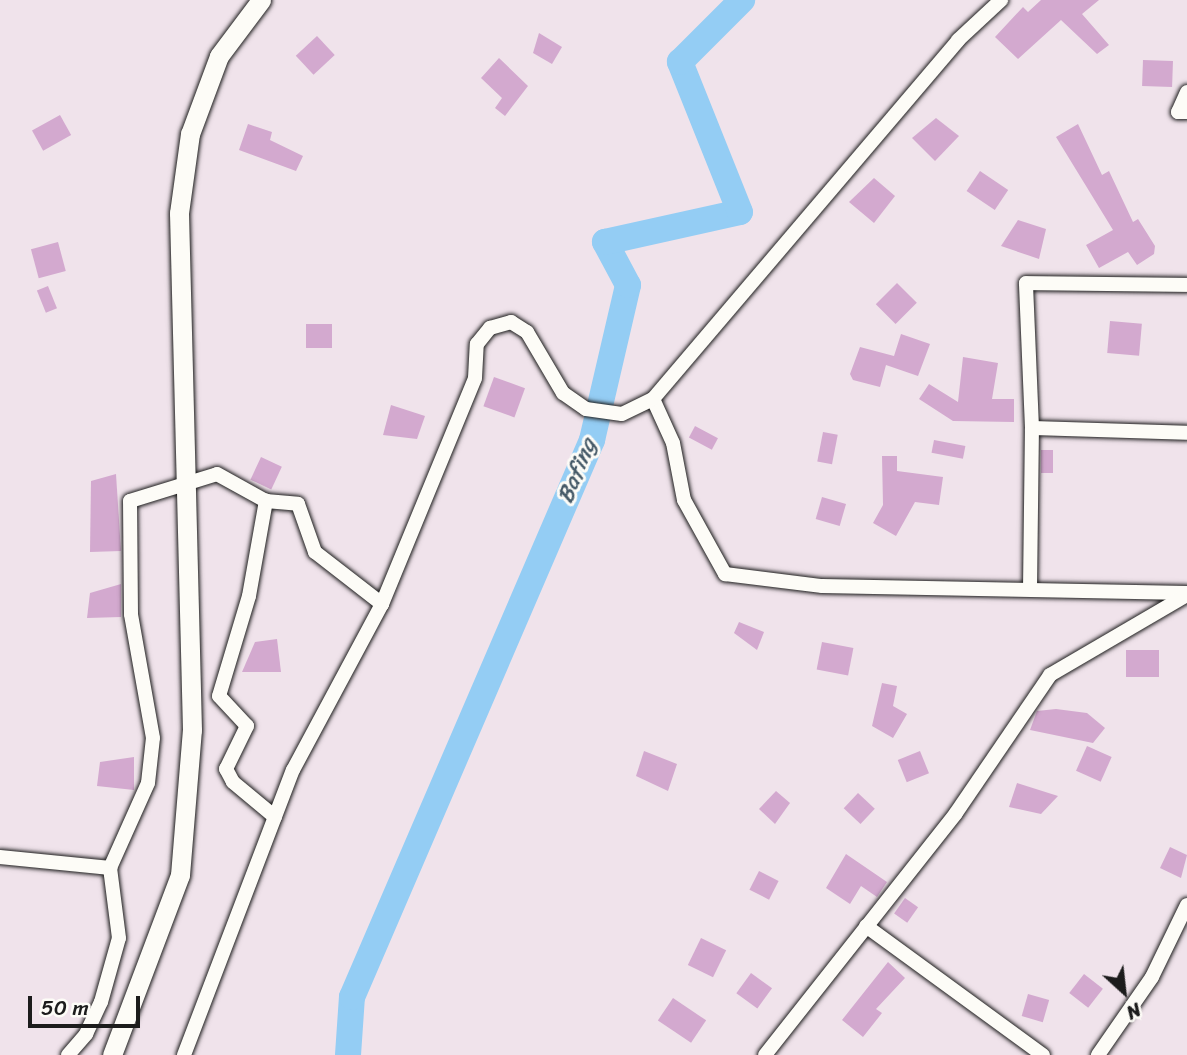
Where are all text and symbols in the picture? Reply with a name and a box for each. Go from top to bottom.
water label: Bafing [552,435,602,507]
north arrow [1089,957,1159,1027]
scale bar [32,982,144,1026]
text: 50 m [41,989,89,1027]
text: N [1120,993,1147,1029]

